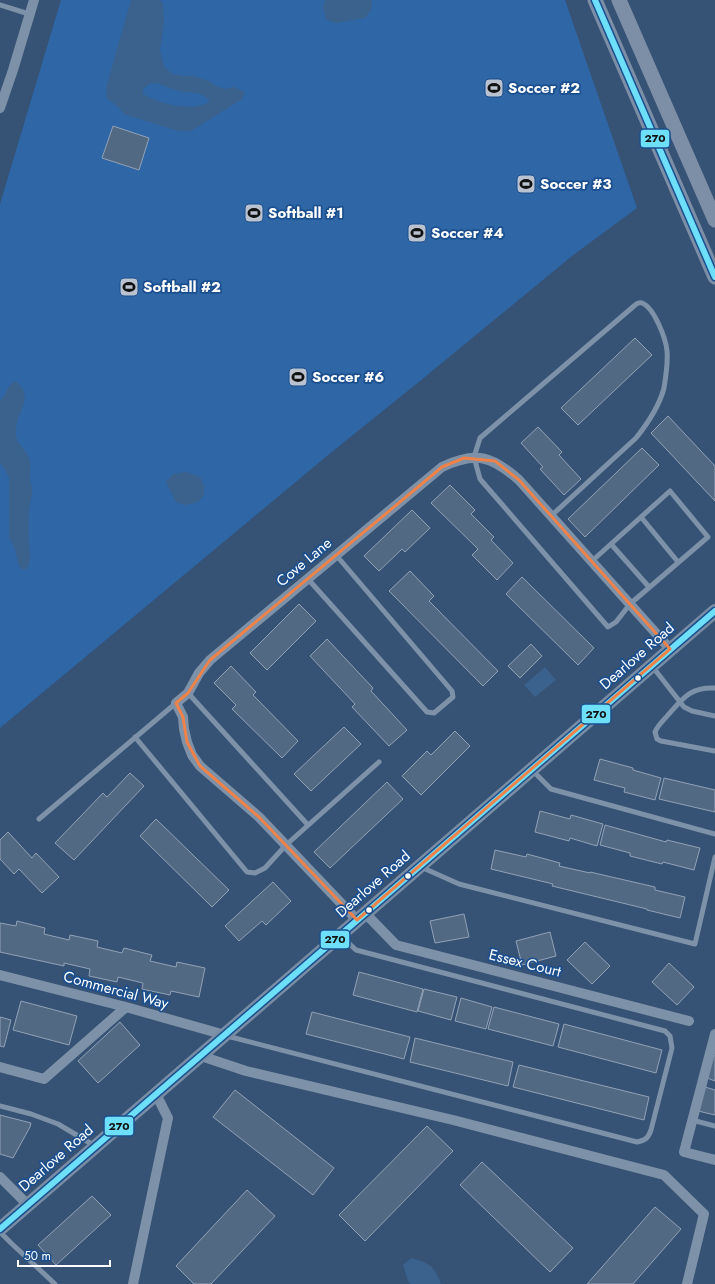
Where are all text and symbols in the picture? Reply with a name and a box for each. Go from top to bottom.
sports icon: Soccer #2 [483,77,505,99]
place label: Soccer #2 [508,77,580,99]
line badge: 270 [640,129,670,148]
text: 270 [644,130,666,146]
sports icon: Soccer #3 [515,173,537,195]
place label: Soccer #3 [540,173,612,195]
sports icon: Softball #1 [243,202,265,224]
place label: Softball #1 [268,202,344,224]
sports icon: Soccer #4 [406,222,428,244]
place label: Soccer #4 [431,222,504,244]
sports icon: Softball #2 [118,276,140,298]
place label: Softball #2 [143,276,221,298]
sports icon: Soccer #6 [287,366,309,388]
place label: Soccer #6 [312,366,384,388]
street label: Cove Lane [271,532,337,592]
street label: Dearlove Road [595,617,679,695]
unlabelled marker [633,673,643,683]
line badge: 270 [581,704,611,724]
text: 270 [585,706,607,722]
street label: Dearlove Road [331,845,415,923]
unlabelled marker [403,871,413,881]
unlabelled marker [364,905,374,915]
line badge: 270 [320,930,350,949]
text: 270 [324,931,346,947]
street label: Essex Court [487,943,564,983]
street label: Commercial Way [61,965,171,1015]
line badge: 270 [104,1116,134,1136]
text: 270 [108,1118,130,1134]
street label: Dearlove Road [14,1119,98,1197]
scale bar [18,1242,110,1268]
text: 50 m [24,1247,51,1265]

